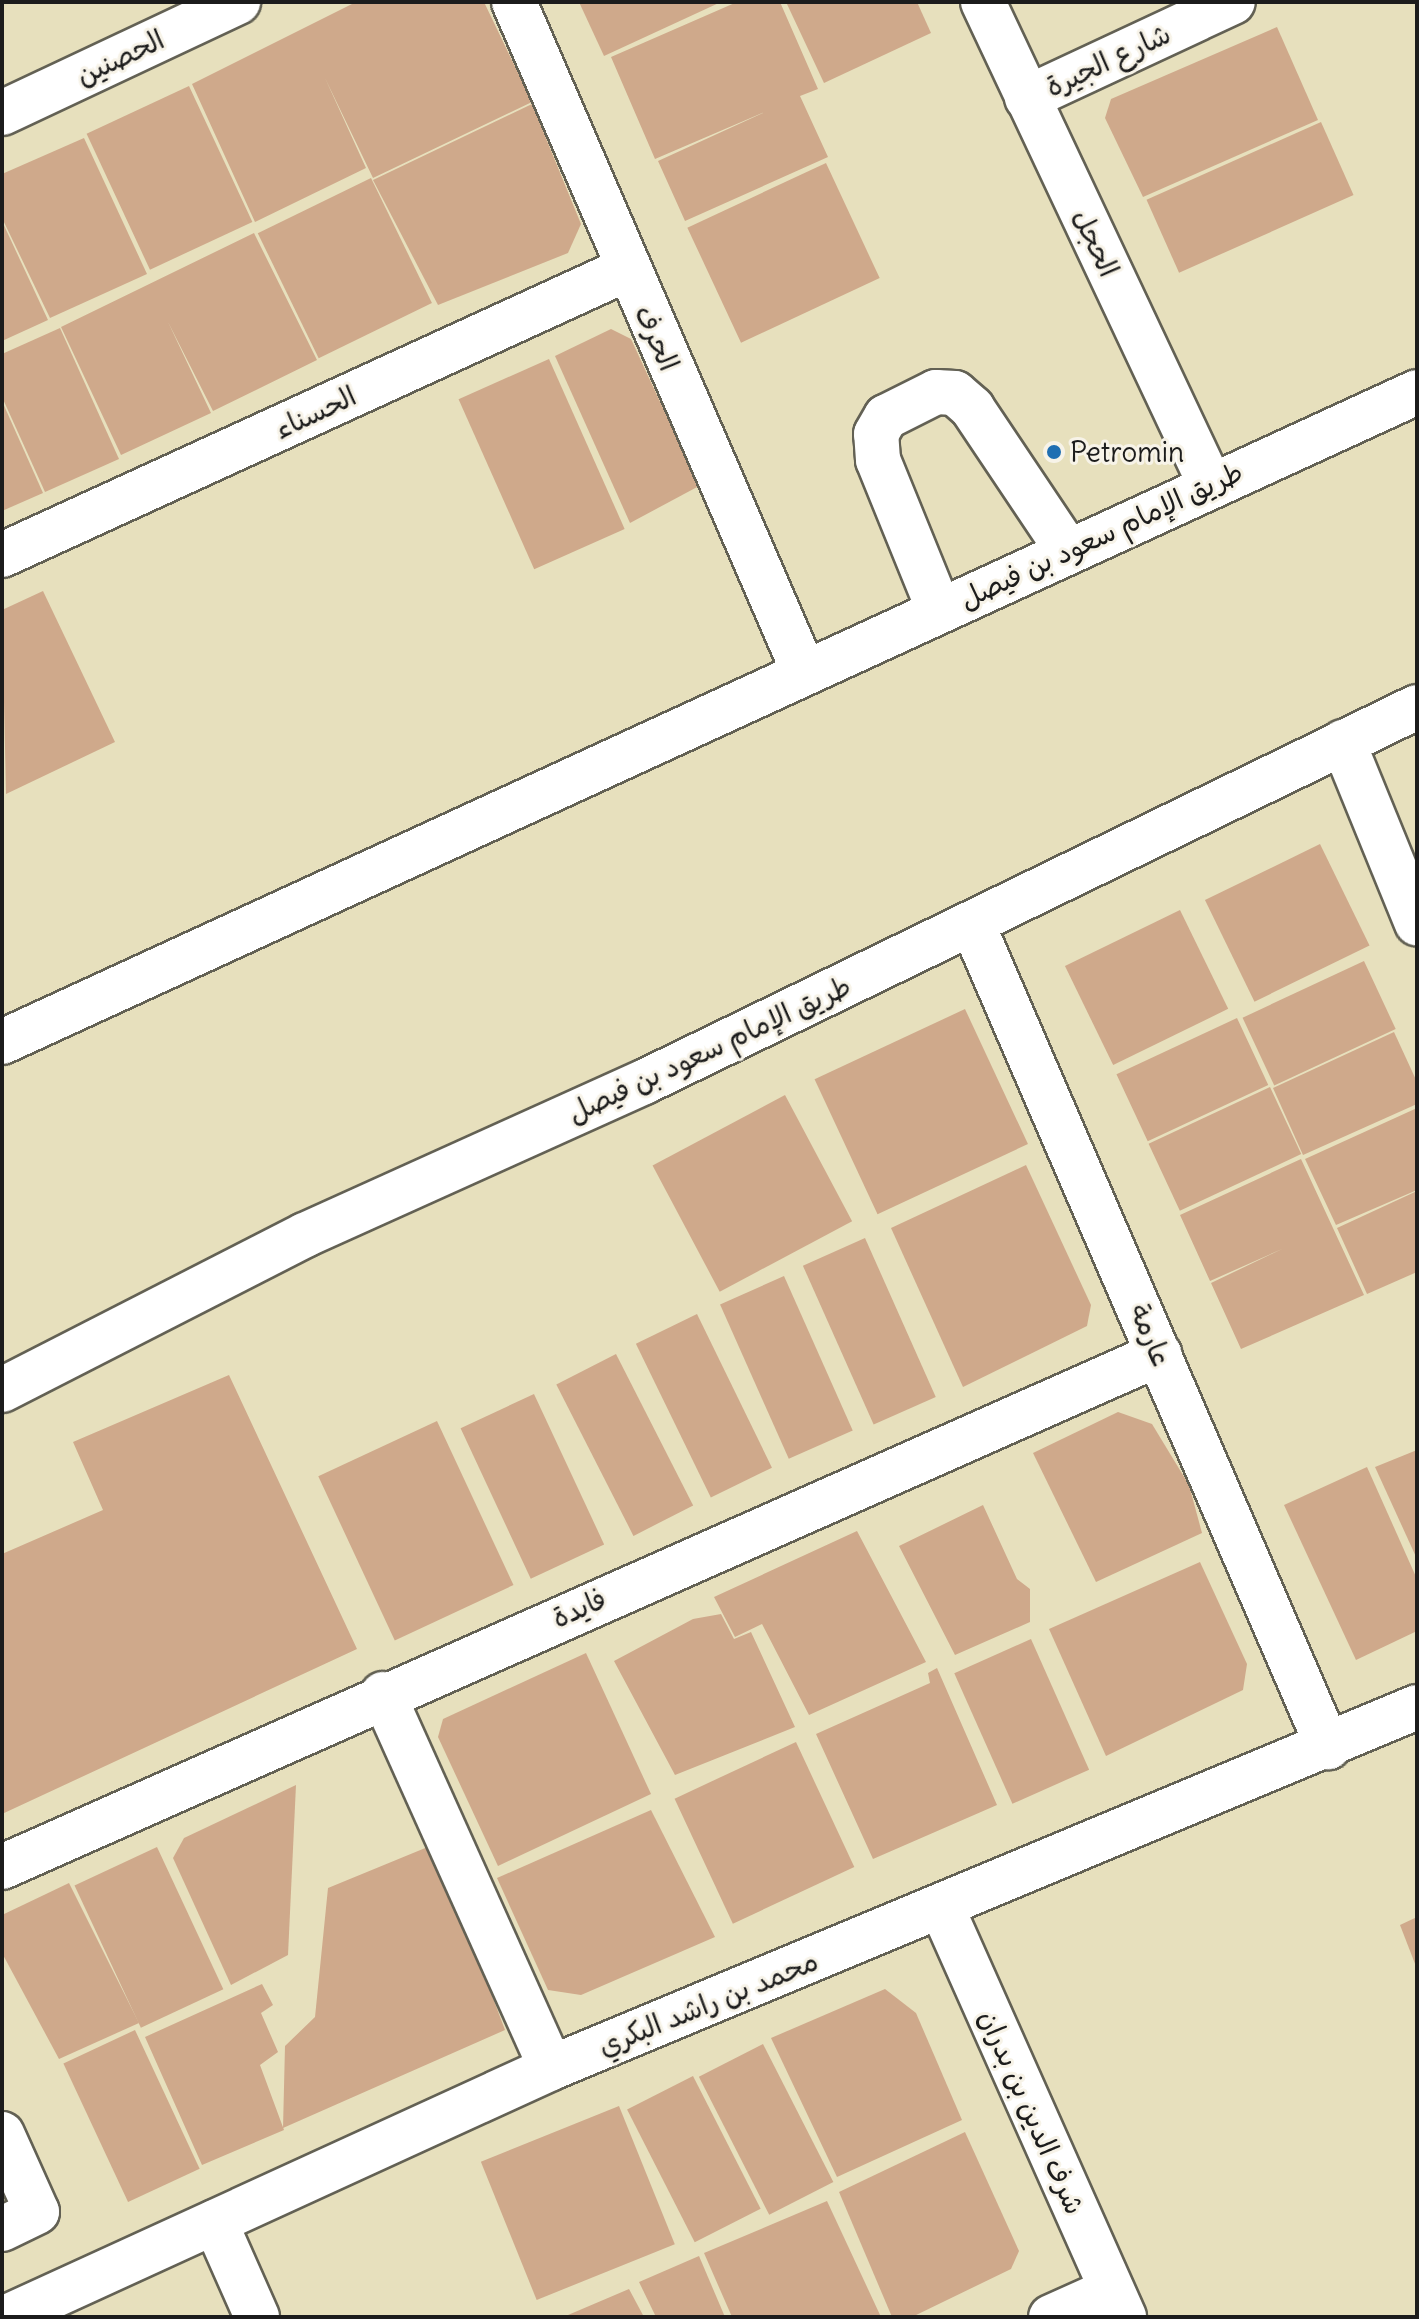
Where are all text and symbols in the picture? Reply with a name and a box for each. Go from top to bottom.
street label: شارع الجيرة [1040,16,1176,104]
street label: الحصنين [71,22,169,92]
street label: الحجل [1066,204,1126,282]
street label: الحرف [628,300,686,376]
street label: الحسناء [269,378,361,446]
place label: Petromin [1070,435,1184,469]
marker: Petromin [1045,443,1063,461]
street label: طريق الإمام سعود بن فيصل [954,455,1248,615]
street label: طريق الإمام سعود بن فيصل [562,969,856,1129]
street label: عارمة [1123,1299,1179,1371]
street label: فايدة [547,1581,611,1635]
street label: محمد بن راشد البكري [593,1944,823,2062]
street label: شرف الدين بن بدران [972,2005,1092,2219]

